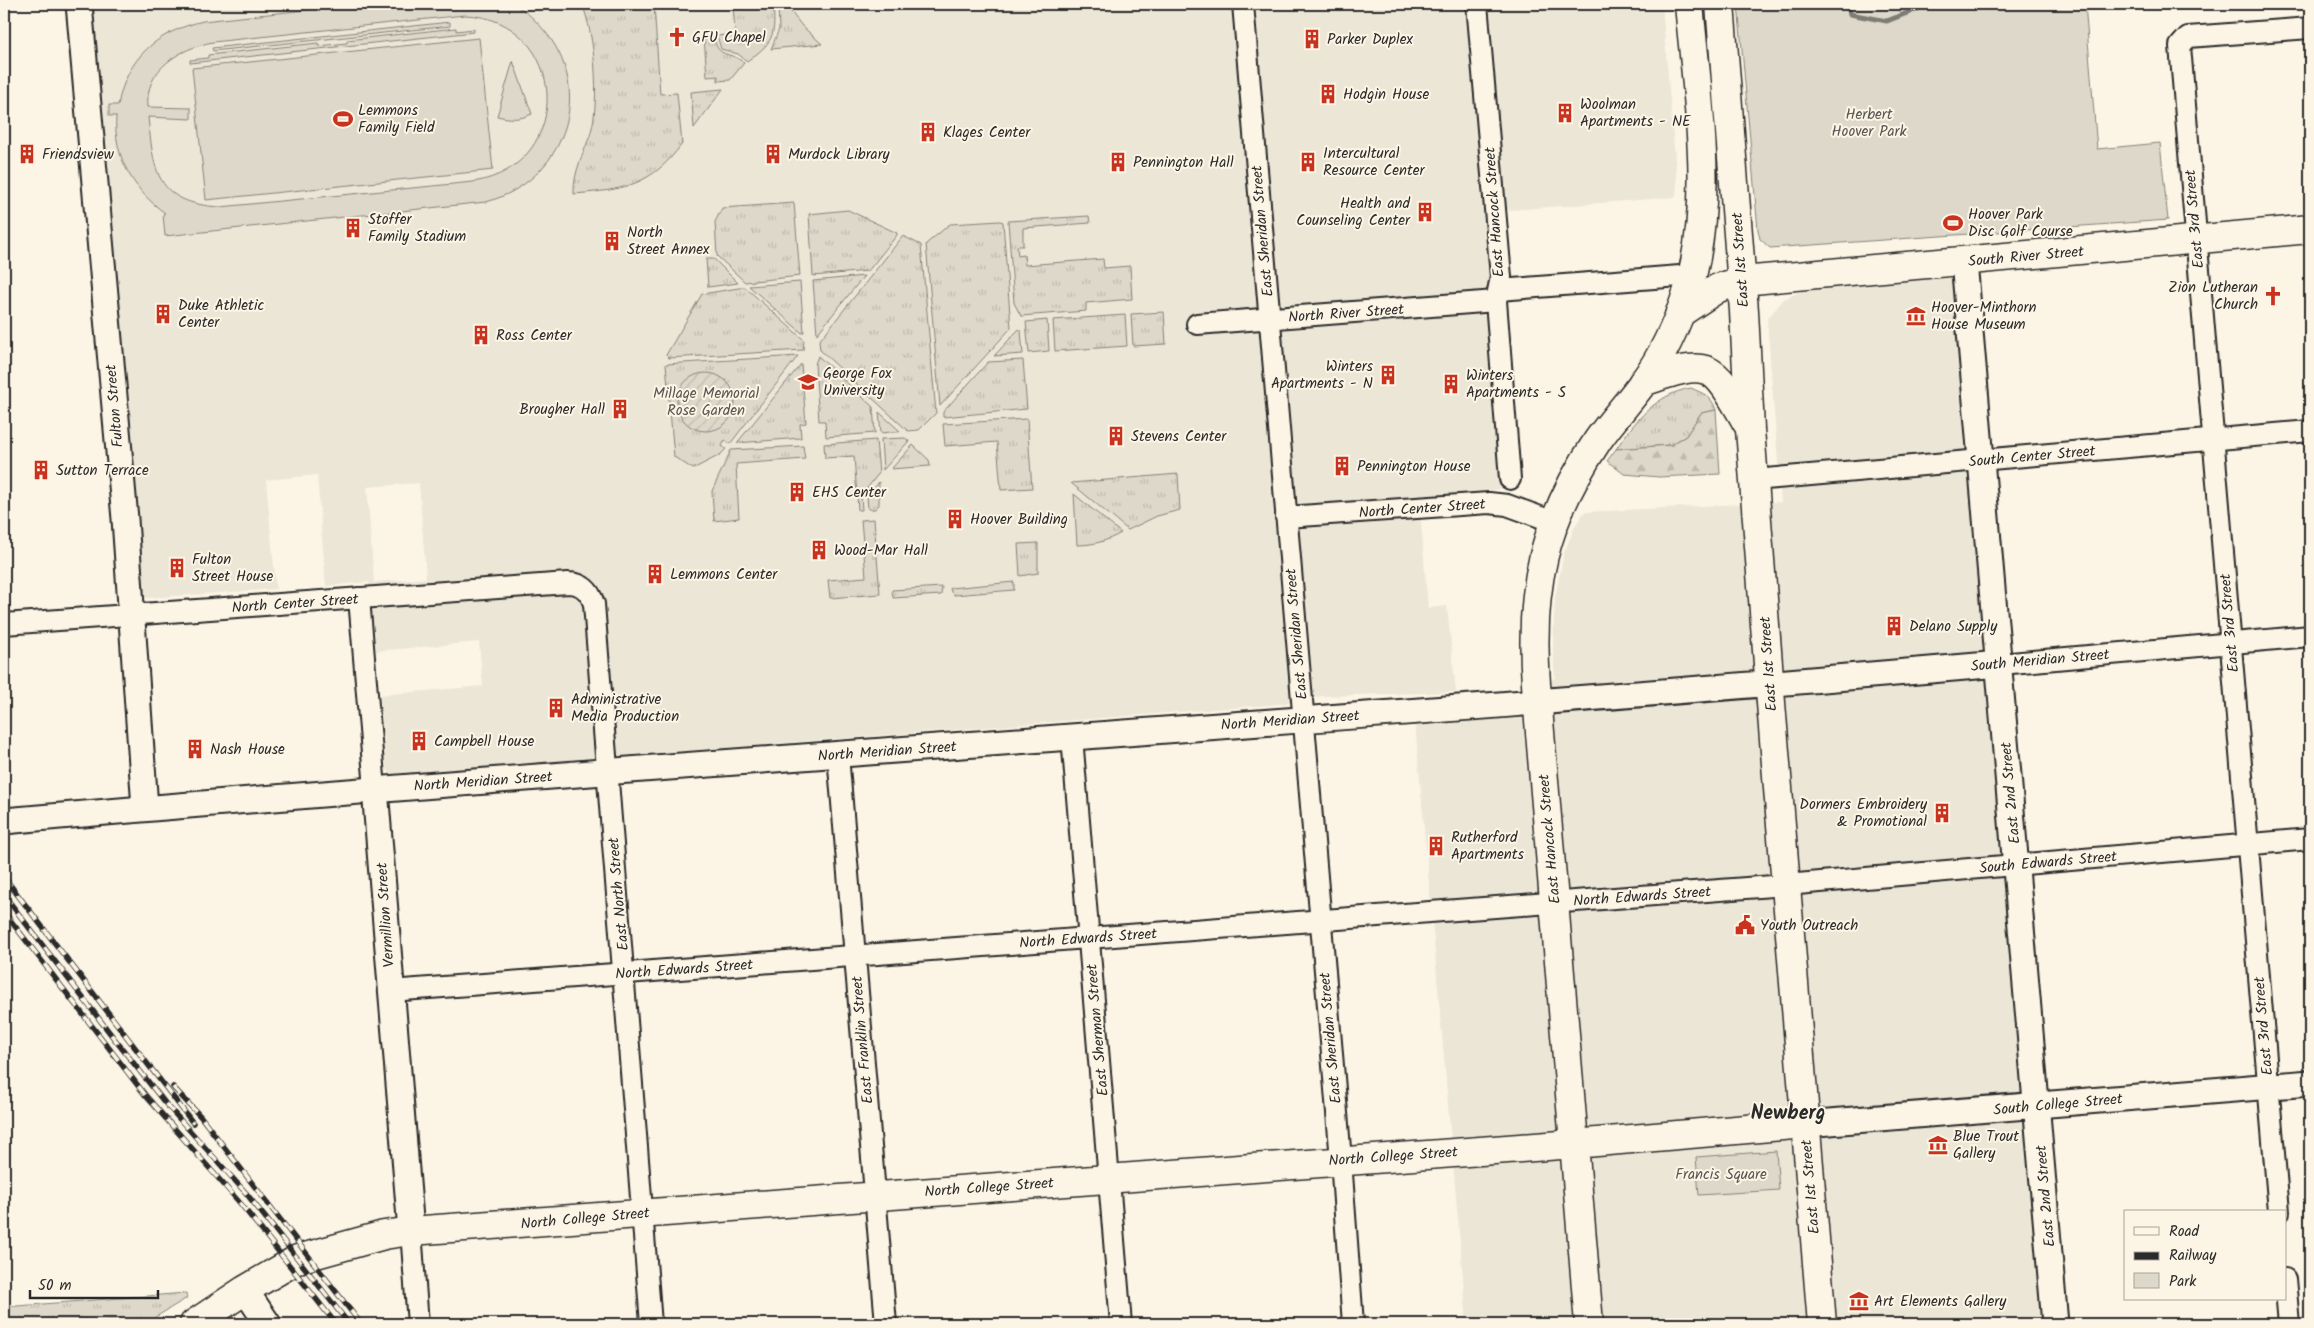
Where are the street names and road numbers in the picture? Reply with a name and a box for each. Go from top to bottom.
street label: East Hancock Street [1478,146,1512,278]
street label: East Sheridan Street [1245,164,1281,298]
street label: East 3rd Street [2179,168,2211,269]
street label: East 1st Street [1726,212,1756,308]
street label: South River Street [1967,240,2085,274]
street label: North River Street [1287,298,1405,330]
street label: Fulton Street [99,363,131,448]
street label: South Center Street [1968,439,2097,474]
street label: North Center Street [1358,493,1486,525]
street label: East Sheridan Street [1279,567,1315,701]
street label: East 3rd Street [2214,572,2246,673]
street label: North Center Street [231,588,359,620]
street label: East 1st Street [1754,616,1784,712]
street label: South Meridian Street [1970,643,2111,679]
street label: North Meridian Street [1220,704,1360,738]
street label: North Meridian Street [817,735,957,769]
street label: East 2nd Street [1995,741,2027,845]
street label: North Meridian Street [413,765,553,799]
street label: East Hancock Street [1532,773,1568,905]
street label: East North Street [602,836,636,952]
street label: South Edwards Street [1978,845,2118,881]
street label: Vermillion Street [370,862,402,968]
street label: North Edwards Street [1572,880,1712,914]
street label: North Edwards Street [1018,922,1158,956]
street label: North Edwards Street [614,953,754,987]
street label: East Sherman Street [1080,963,1116,1097]
street label: East Sheridan Street [1313,971,1349,1105]
street label: East Franklin Street [845,975,881,1105]
street label: East 3rd Street [2248,975,2280,1076]
street label: South College Street [1992,1087,2124,1123]
street label: East 1st Street [1795,1138,1827,1235]
street label: North College Street [1328,1140,1459,1173]
street label: East 2nd Street [2030,1144,2062,1248]
street label: North College Street [924,1171,1055,1204]
street label: North College Street [519,1201,651,1237]

